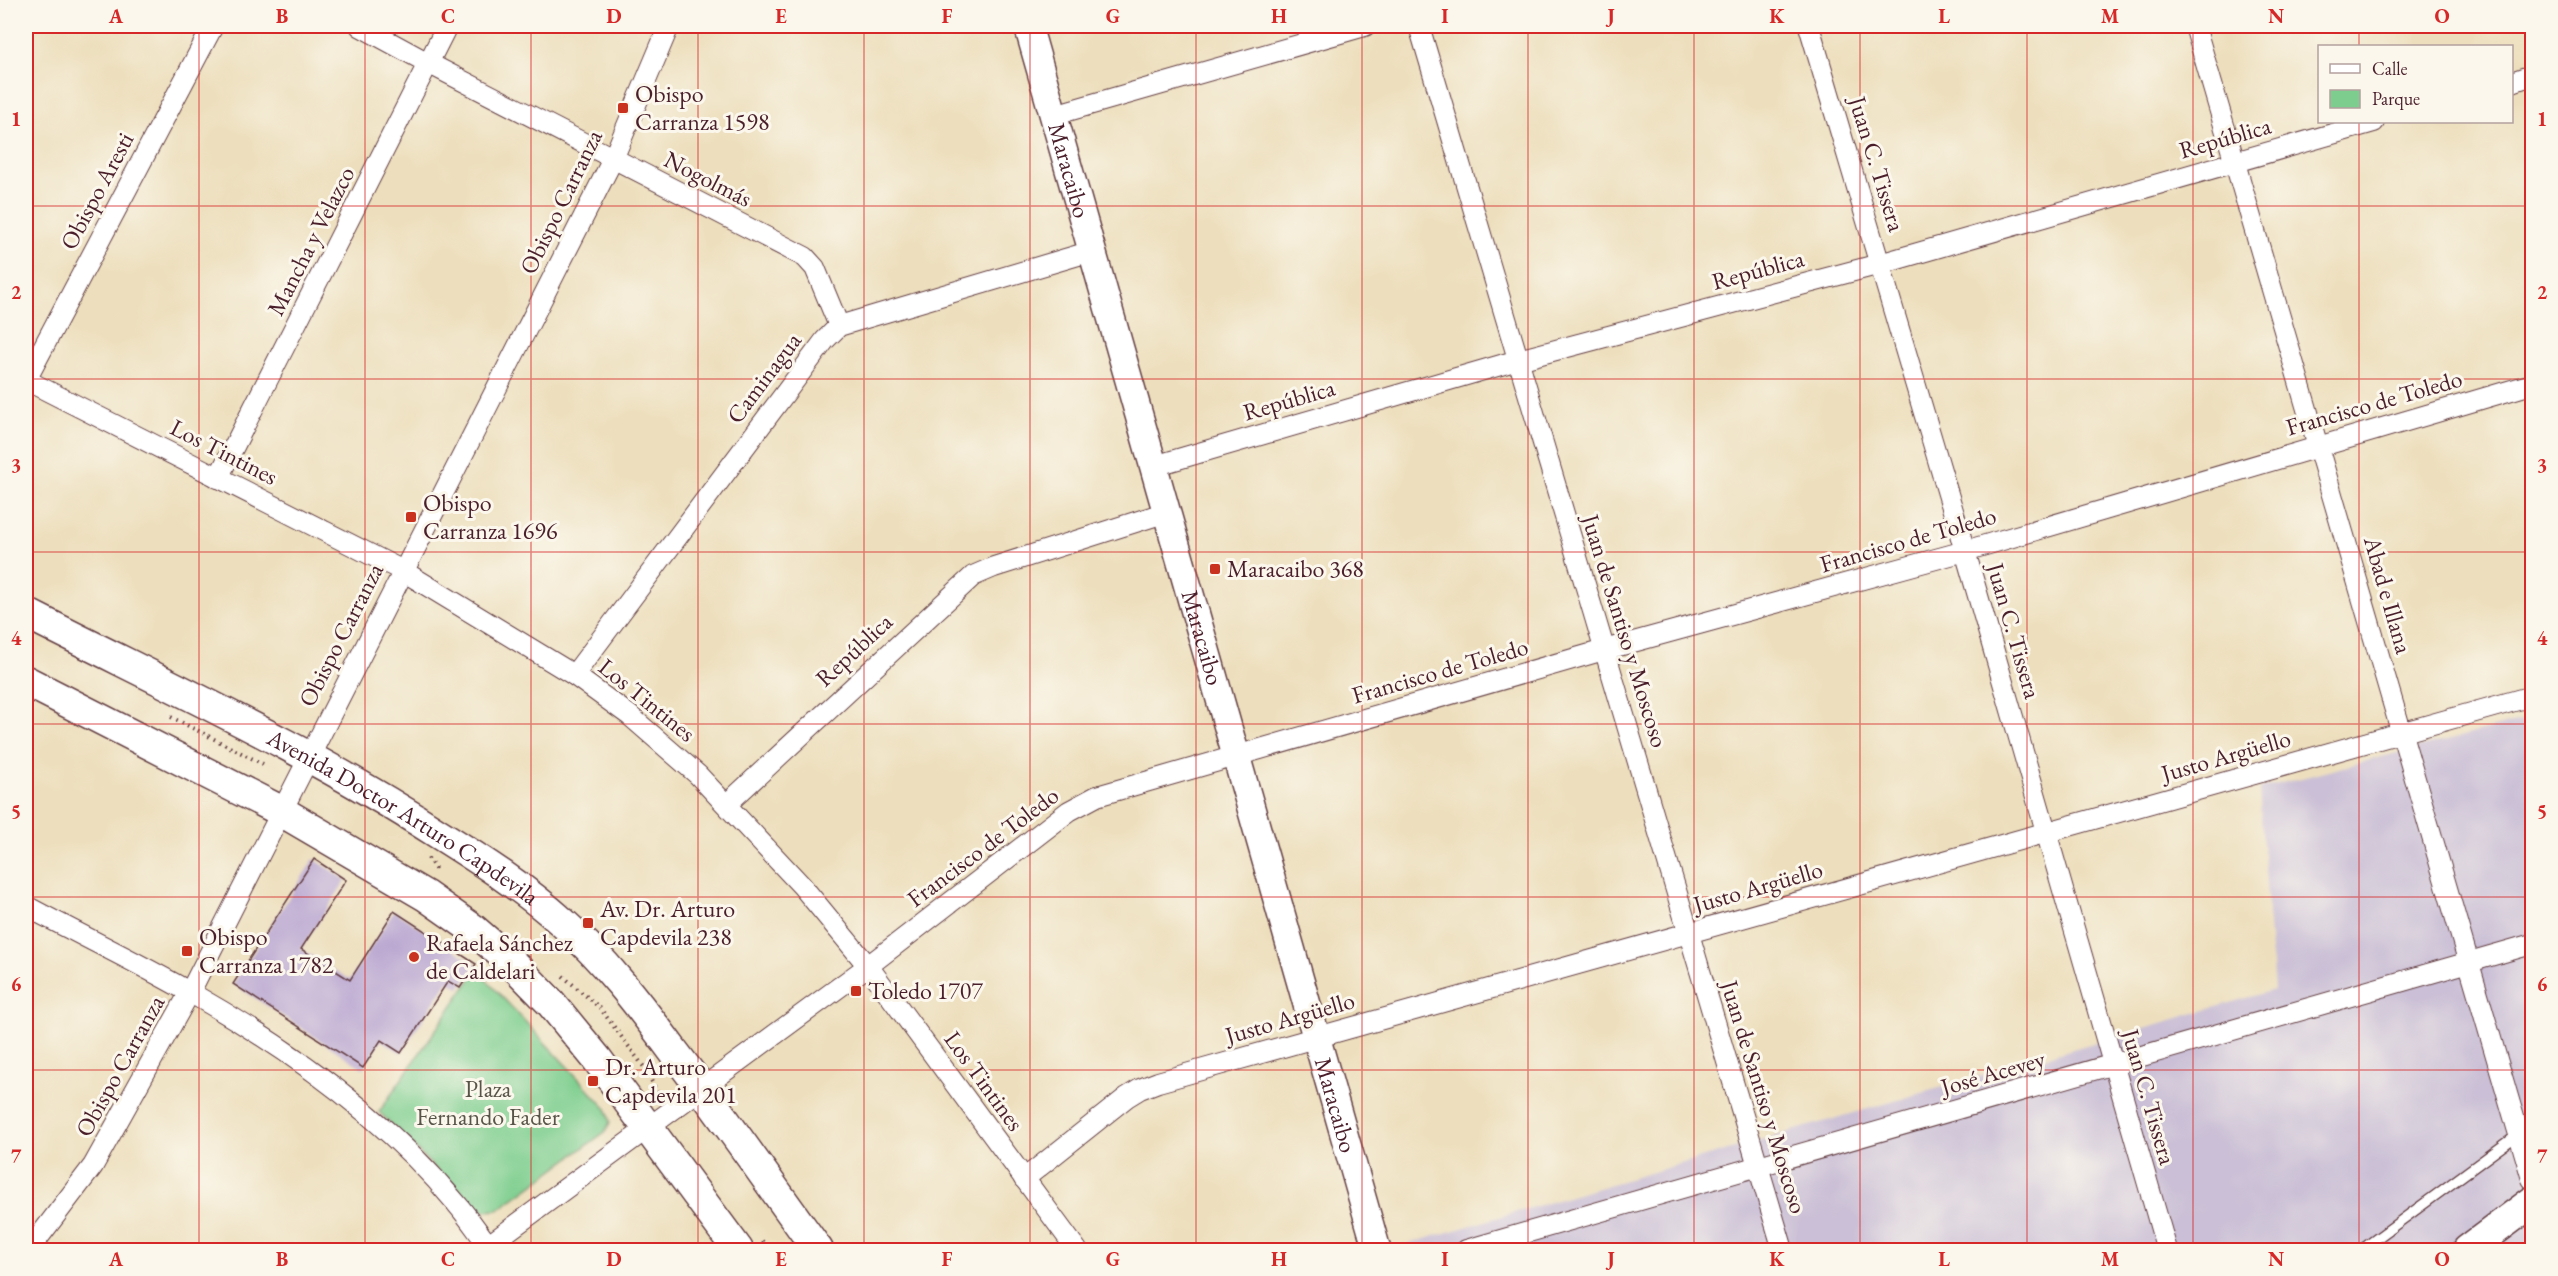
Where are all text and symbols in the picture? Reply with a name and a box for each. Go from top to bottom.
text: A [108,3,124,29]
text: B [276,3,288,29]
text: C [441,3,455,29]
text: D [606,3,622,29]
text: E [775,3,787,29]
text: F [942,3,953,29]
text: G [1106,3,1120,29]
text: H [1271,3,1287,29]
text: I [1441,3,1449,29]
text: J [1605,3,1615,29]
text: K [1769,3,1785,29]
text: L [1938,3,1950,29]
text: M [2101,3,2119,29]
text: N [2268,3,2284,29]
text: O [2434,3,2450,29]
legend [2318,45,2513,123]
text: Calle [2372,57,2408,80]
place label: Obispo Carranza 1598 [635,78,769,137]
text: Parque [2372,87,2420,110]
street label: Juan C. Tissera [1842,91,1913,236]
marker: Obispo Carranza 1598 [616,101,630,115]
text: 1 [11,106,21,132]
text: 1 [2537,106,2547,132]
street label: República [2175,110,2275,165]
street label: Maracaibo [1041,119,1098,221]
street label: Obispo Carranza [512,124,609,279]
street label: Obispo Aresti [53,127,140,255]
street label: Nogolmás [659,143,757,214]
street label: Mancha y Velazco [260,161,362,321]
street label: República [1708,242,1808,297]
text: 2 [11,279,22,305]
text: 2 [2537,279,2548,305]
street label: Caminagua [719,326,808,429]
street label: Francisco de Toledo [2282,362,2466,443]
street label: República [1239,372,1339,427]
street label: Los Tintines [165,411,283,492]
text: 3 [11,452,21,478]
text: 3 [2537,452,2547,478]
place label: Obispo Carranza 1696 [423,487,557,546]
street label: Francisco de Toledo [1816,499,2000,580]
street label: Juan de Santiso y Moscoso [1575,509,1676,751]
marker: Obispo Carranza 1696 [404,510,418,524]
street label: Abad e Illana [2357,532,2420,658]
place label: Maracaibo 368 [1227,553,1364,584]
street label: Obispo Carranza [291,557,390,712]
street label: Juan C. Tissera [1980,558,2049,703]
marker: Maracaibo 368 [1208,562,1222,576]
street label: Maracaibo [1175,586,1231,689]
street label: República [809,606,899,693]
text: 4 [11,625,22,651]
text: 4 [2537,625,2548,651]
street label: Francisco de Toledo [1348,630,1532,711]
street label: Los Tintines [592,651,702,748]
street label: Avenida Doctor Arturo Capdevila [261,721,546,912]
street label: Justo Argüello [2156,722,2294,789]
street label: Francisco de Toledo [901,779,1065,914]
text: 5 [11,798,21,824]
text: 5 [2537,798,2547,824]
street label: Justo Argüello [1688,853,1826,920]
place label: Av. Dr. Arturo Capdevila 238 [599,893,735,952]
marker: Av. Dr. Arturo Capdevila 238 [581,916,595,930]
place label: Obispo Carranza 1782 [199,921,334,980]
place label: Rafaela Sánchez de Caldelari [426,927,573,986]
marker: Obispo Carranza 1782 [180,944,194,958]
marker: Rafaela Sánchez de Caldelari [407,950,421,964]
text: 6 [11,971,22,997]
text: 6 [2537,971,2548,997]
place label: Toledo 1707 [868,975,983,1006]
street label: Juan de Santiso y Moscoso [1714,975,1815,1217]
marker: Toledo 1707 [849,984,863,998]
street label: Justo Argüello [1220,984,1358,1051]
street label: Obispo Carranza [68,989,171,1142]
street label: Juan C. Tissera [2115,1024,2184,1169]
street label: Los Tintines [938,1025,1031,1137]
street label: José Acevey [1935,1043,2049,1103]
place label: Dr. Arturo Capdevila 201 [605,1051,737,1110]
street label: Maracaibo [1308,1054,1364,1156]
park label: Plaza Fernando Fader [416,1073,560,1132]
marker: Dr. Arturo Capdevila 201 [586,1074,600,1088]
text: 7 [11,1143,22,1169]
text: 7 [2537,1143,2548,1169]
text: A [108,1246,124,1272]
text: B [276,1246,288,1272]
text: C [441,1246,455,1272]
text: D [606,1246,622,1272]
text: E [775,1246,787,1272]
text: F [942,1246,953,1272]
text: G [1106,1246,1120,1272]
text: H [1271,1246,1287,1272]
text: I [1441,1246,1449,1272]
text: J [1605,1246,1615,1272]
text: K [1769,1246,1785,1272]
text: L [1938,1246,1950,1272]
text: M [2101,1246,2119,1272]
text: N [2268,1246,2284,1272]
text: O [2434,1246,2450,1272]

